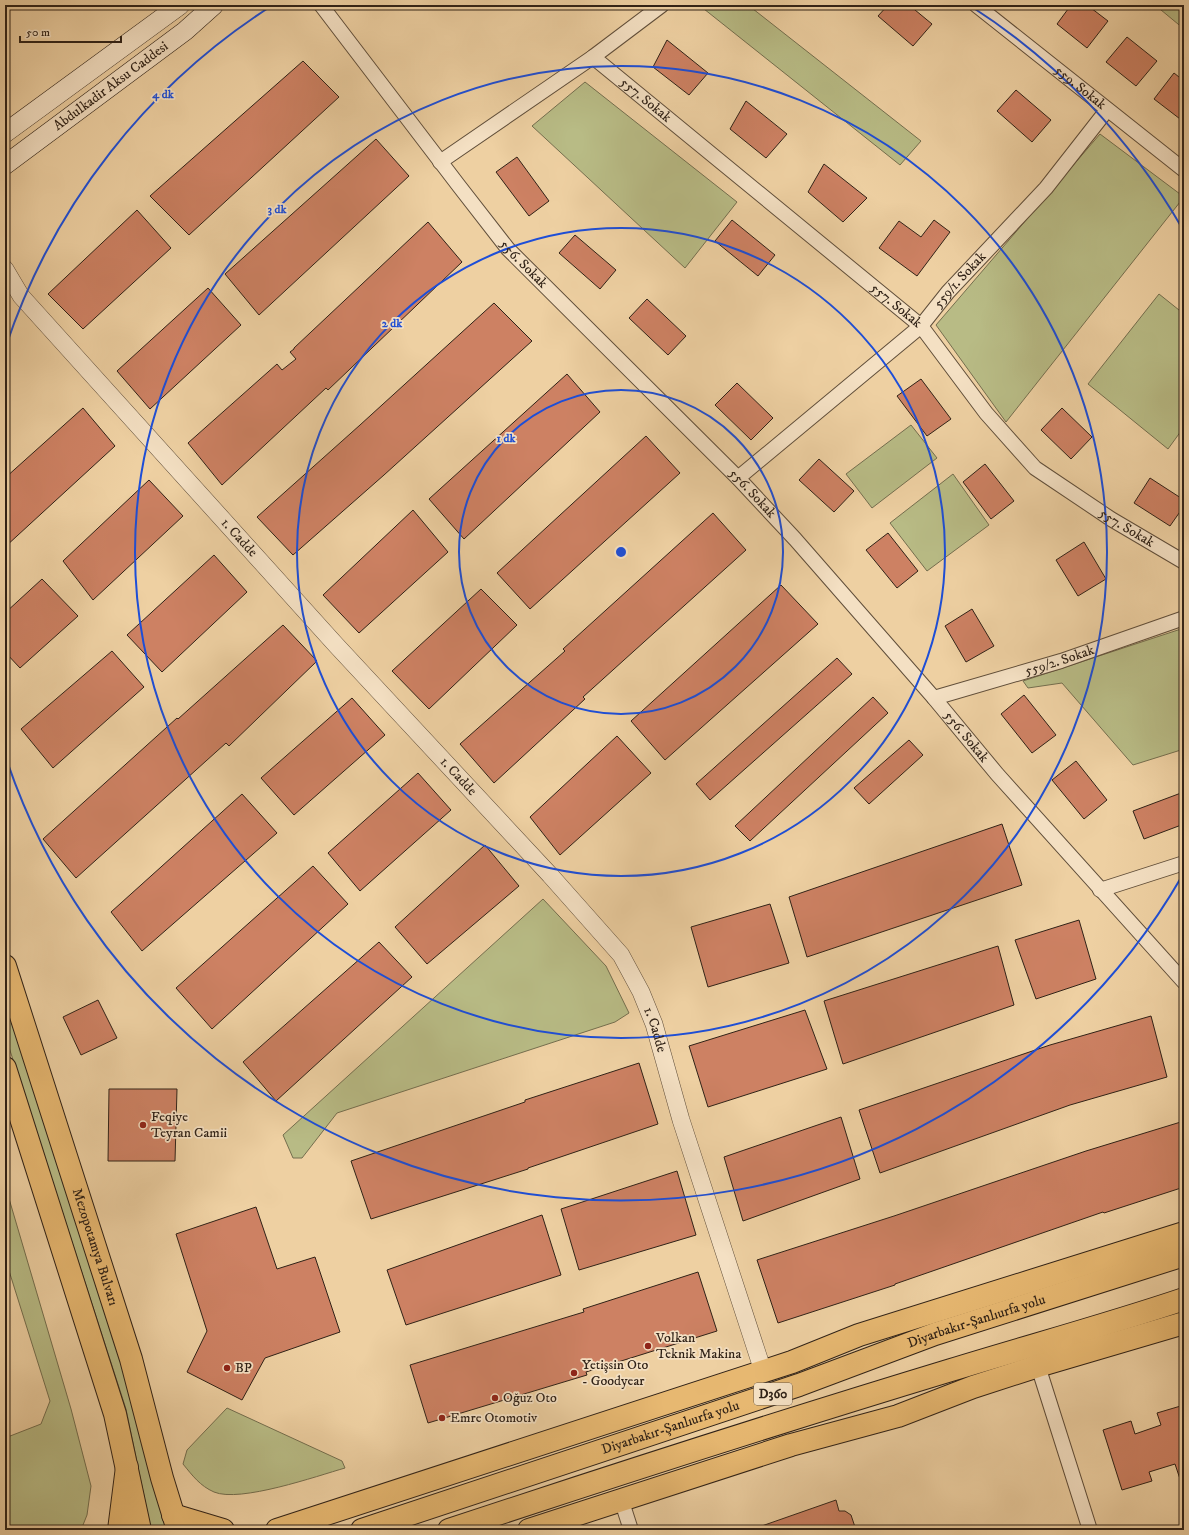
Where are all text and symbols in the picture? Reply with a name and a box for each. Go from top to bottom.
scale bar [20,18,121,44]
text: 50 m [26,25,50,40]
street label: Abdulkadir Aksu Caddesi [50,37,172,135]
street label: 559. Sokak [1051,62,1110,114]
street label: 557. Sokak [616,74,675,127]
text: 4 dk [151,87,175,102]
text: 3 dk [268,202,288,217]
street label: 556. Sokak [495,236,551,292]
street label: 559/1. Sokak [930,248,990,312]
street label: 557. Sokak [867,279,926,332]
text: 2 dk [382,316,403,331]
text: 1 dk [497,431,517,446]
street label: 556. Sokak [725,465,780,522]
street label: 557. Sokak [1095,504,1158,552]
street label: 1. Cadde [217,514,262,561]
centre of rings [614,545,628,559]
street label: 559/2. Sokak [1023,641,1097,680]
street label: 556. Sokak [940,707,993,766]
street label: 1. Cadde [436,753,481,800]
street label: 1. Cadde [639,1004,671,1055]
place label: Feqiye Teyran Camii [151,1108,227,1142]
marker: Feqiye Teyran Camii [138,1120,148,1130]
street label: Mezopotamya Bulvarı [68,1186,122,1308]
street label: Diyarbakır-Şanlıurfa yolu [905,1290,1048,1353]
place label: Volkan Teknik Makina [655,1329,741,1363]
marker: Volkan Teknik Makina [643,1341,653,1351]
place label: Yetişsin Oto - Goodyear [582,1356,649,1390]
place label: BP [235,1359,252,1377]
marker: BP [222,1363,232,1373]
marker: Yetişsin Oto - Goodyear [569,1368,579,1378]
road number: D360 [754,1383,792,1405]
place label: Oğuz Oto [503,1389,557,1407]
marker: Oğuz Oto [490,1393,500,1403]
street label: Diyarbakır-Şanlıurfa yolu [599,1396,742,1459]
place label: Emre Otomotiv [450,1409,538,1427]
marker: Emre Otomotiv [437,1413,447,1423]

